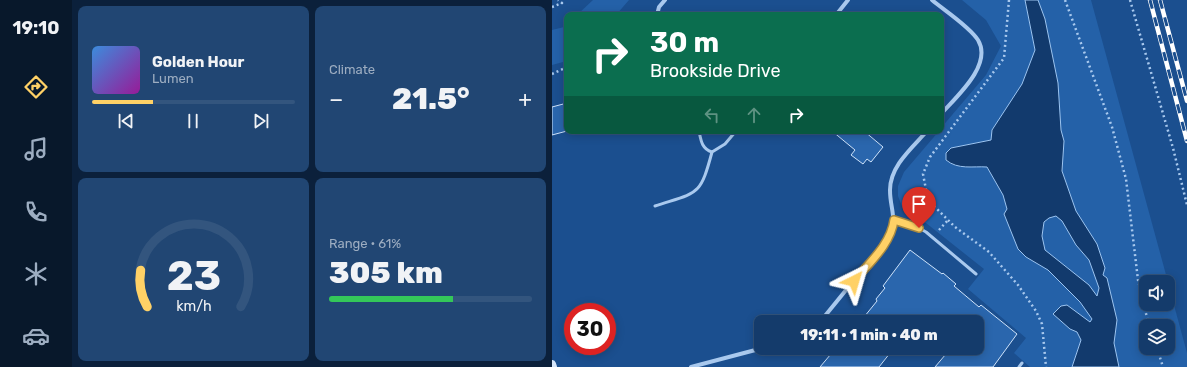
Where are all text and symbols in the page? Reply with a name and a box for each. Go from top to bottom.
text: 19:10 [13,17,59,39]
text: 30 m [650,26,719,59]
icon: right [584,28,636,80]
text: Golden Hour [152,53,244,71]
text: Brookside Drive [650,60,781,82]
text: Climate [329,62,375,77]
text: Lumen [152,71,194,86]
icon: directions [22,73,50,101]
text: 21.5° [392,81,470,117]
text: − [329,86,343,113]
text: + [518,86,532,113]
icon: left [701,104,723,126]
icon: ahead [743,104,765,126]
icon: right [785,104,807,126]
icon: previous [115,110,137,132]
icon: pause [182,110,204,132]
icon: next [250,110,272,132]
icon: music [22,135,50,163]
pin [902,187,936,228]
icon: arrive [908,193,930,215]
icon: phone [22,198,50,226]
text: Range · 61% [329,236,401,251]
text: 23 [166,251,221,300]
text: 305 km [329,255,443,291]
icon: climate [22,260,50,288]
position arrow [833,260,875,302]
map controls [1139,275,1175,355]
button: sound [1139,275,1175,311]
text: km/h [176,298,211,315]
speed limit sign: 30 [564,303,616,355]
button: layers [1139,319,1175,355]
icon: car [22,322,50,350]
text: 19:11 · 1 min · 40 m [800,326,938,344]

